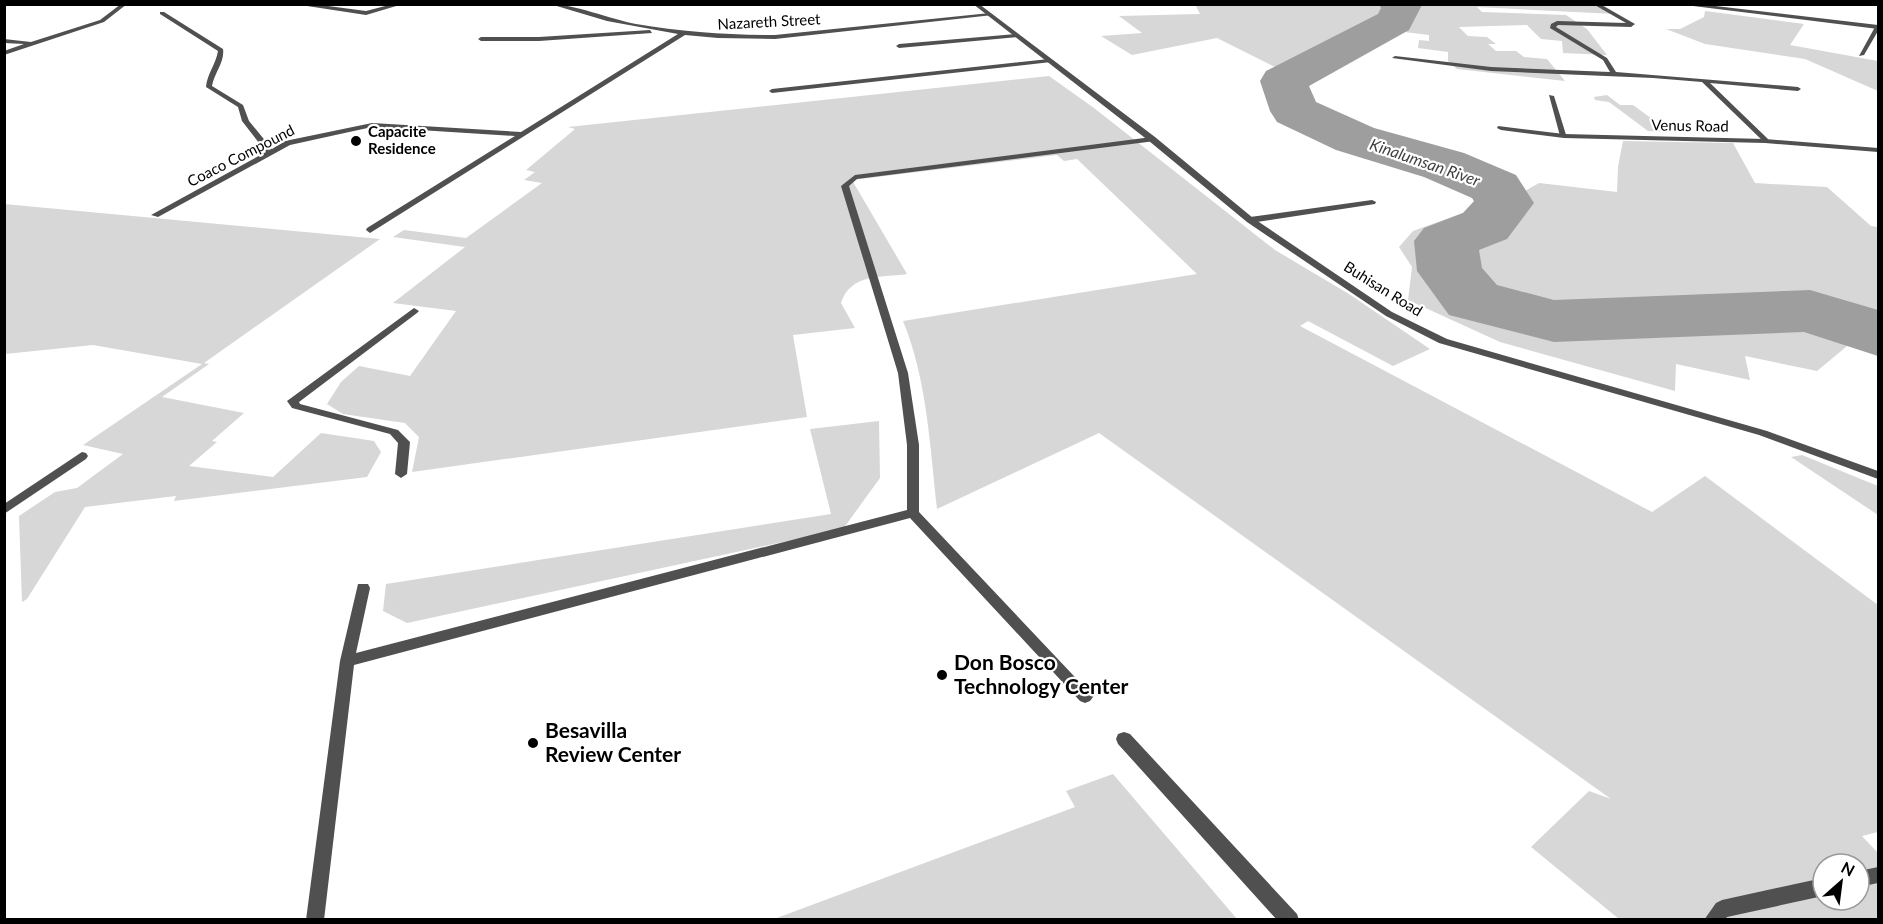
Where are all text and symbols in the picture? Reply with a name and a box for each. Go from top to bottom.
street label: Nazareth Street [717,9,821,33]
street label: Venus Road [1651,115,1729,135]
street label: Coaco Compound [184,120,297,190]
place label: Capacite Residence [368,122,436,157]
marker: Capacite Residence [349,134,363,148]
water label: Kinalumsan River [1368,134,1483,189]
street label: Buhisan Road [1341,257,1426,319]
place label: Don Bosco Technology Center [954,649,1129,698]
marker: Don Bosco Technology Center [935,668,949,682]
place label: Besavilla Review Center [545,717,681,766]
marker: Besavilla Review Center [526,736,540,750]
north arrow [1811,852,1871,912]
text: N [1838,857,1858,880]

